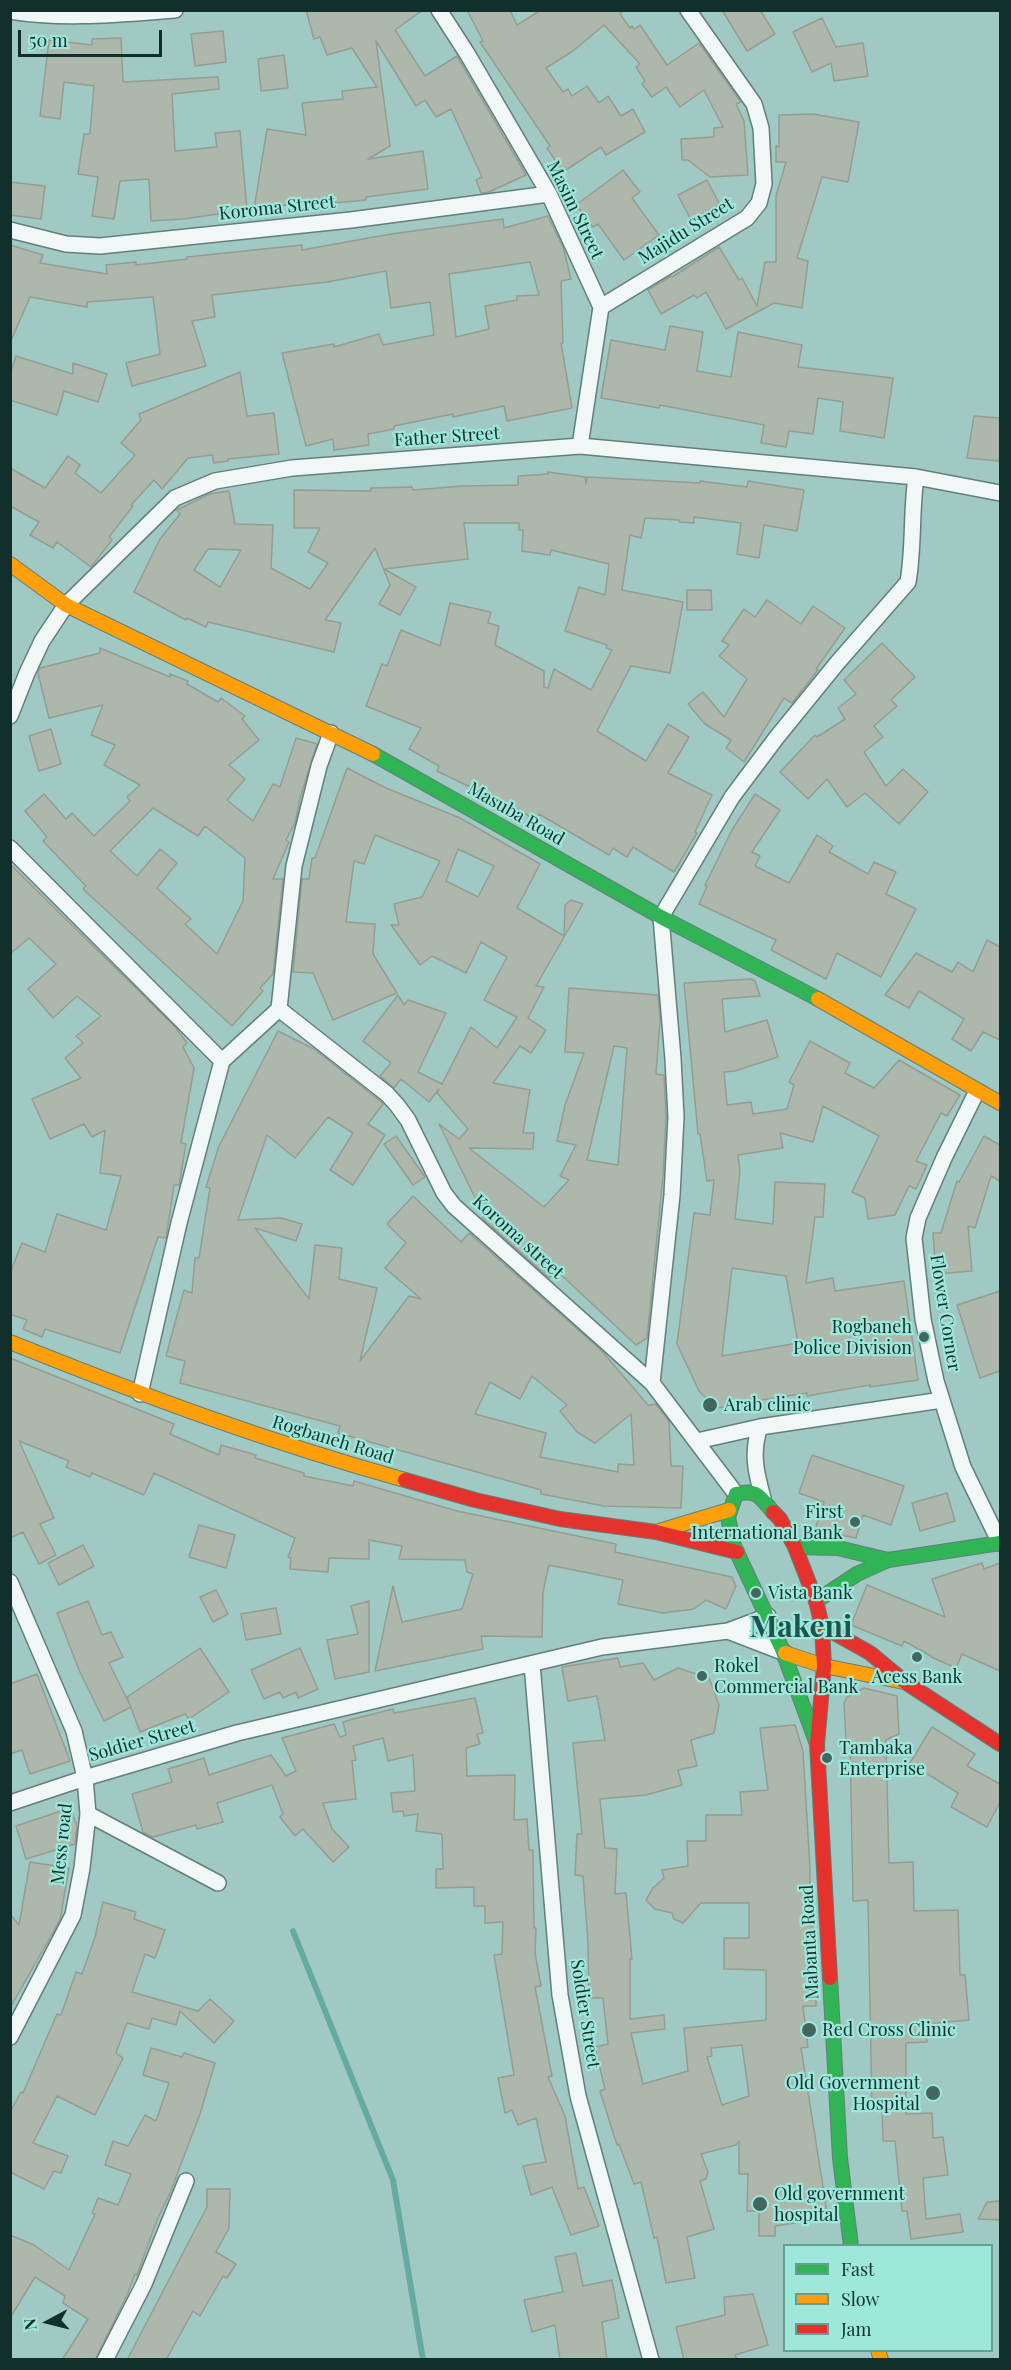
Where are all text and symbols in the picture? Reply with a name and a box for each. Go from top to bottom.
scale bar [21,18,165,56]
text: 50 m [29,28,68,52]
street label: Masim Street [542,157,608,263]
street label: Koroma Street [218,191,336,225]
street label: Majidu Street [634,193,738,269]
street label: Father Street [393,423,501,451]
street label: Masuba Road [464,778,568,850]
street label: Koroma street [468,1190,568,1284]
street label: Flower Corner [925,1253,965,1373]
place label: Rogbaneh Police Division [793,1316,912,1358]
marker: Rogbaneh Police Division [917,1330,931,1344]
place label: Arab clinic [724,1394,811,1416]
marker: Arab clinic [701,1396,719,1414]
street label: Rogbaneh Road [270,1411,396,1469]
place label: First International Bank [691,1501,843,1544]
marker: First International Bank [848,1515,862,1529]
place label: Vista Bank [768,1582,853,1604]
marker: Vista Bank [749,1586,763,1600]
district label: Makeni [750,1610,852,1646]
marker: Acess Bank [910,1650,924,1664]
place label: Rokel Commercial Bank [714,1655,858,1698]
place label: Acess Bank [872,1666,962,1688]
marker: Rokel Commercial Bank [695,1669,709,1683]
street label: Soldier Street [86,1715,198,1767]
place label: Tambaka Enterprise [839,1737,925,1780]
marker: Tambaka Enterprise [820,1751,834,1765]
street label: Mess road [47,1802,77,1886]
street label: Mabanta Road [796,1884,824,2000]
street label: Soldier Street [566,1958,604,2070]
place label: Red Cross Clinic [822,2019,956,2041]
marker: Red Cross Clinic [800,2021,818,2039]
place label: Old Government Hospital [786,2072,920,2114]
marker: Old Government Hospital [924,2084,942,2102]
place label: Old government hospital [774,2183,905,2226]
marker: Old government hospital [751,2195,769,2213]
legend [783,2244,993,2352]
text: Fast [841,2257,874,2281]
text: Slow [841,2287,879,2311]
north arrow [18,2292,78,2352]
text: N [19,2317,41,2331]
text: Jam [841,2317,871,2341]

